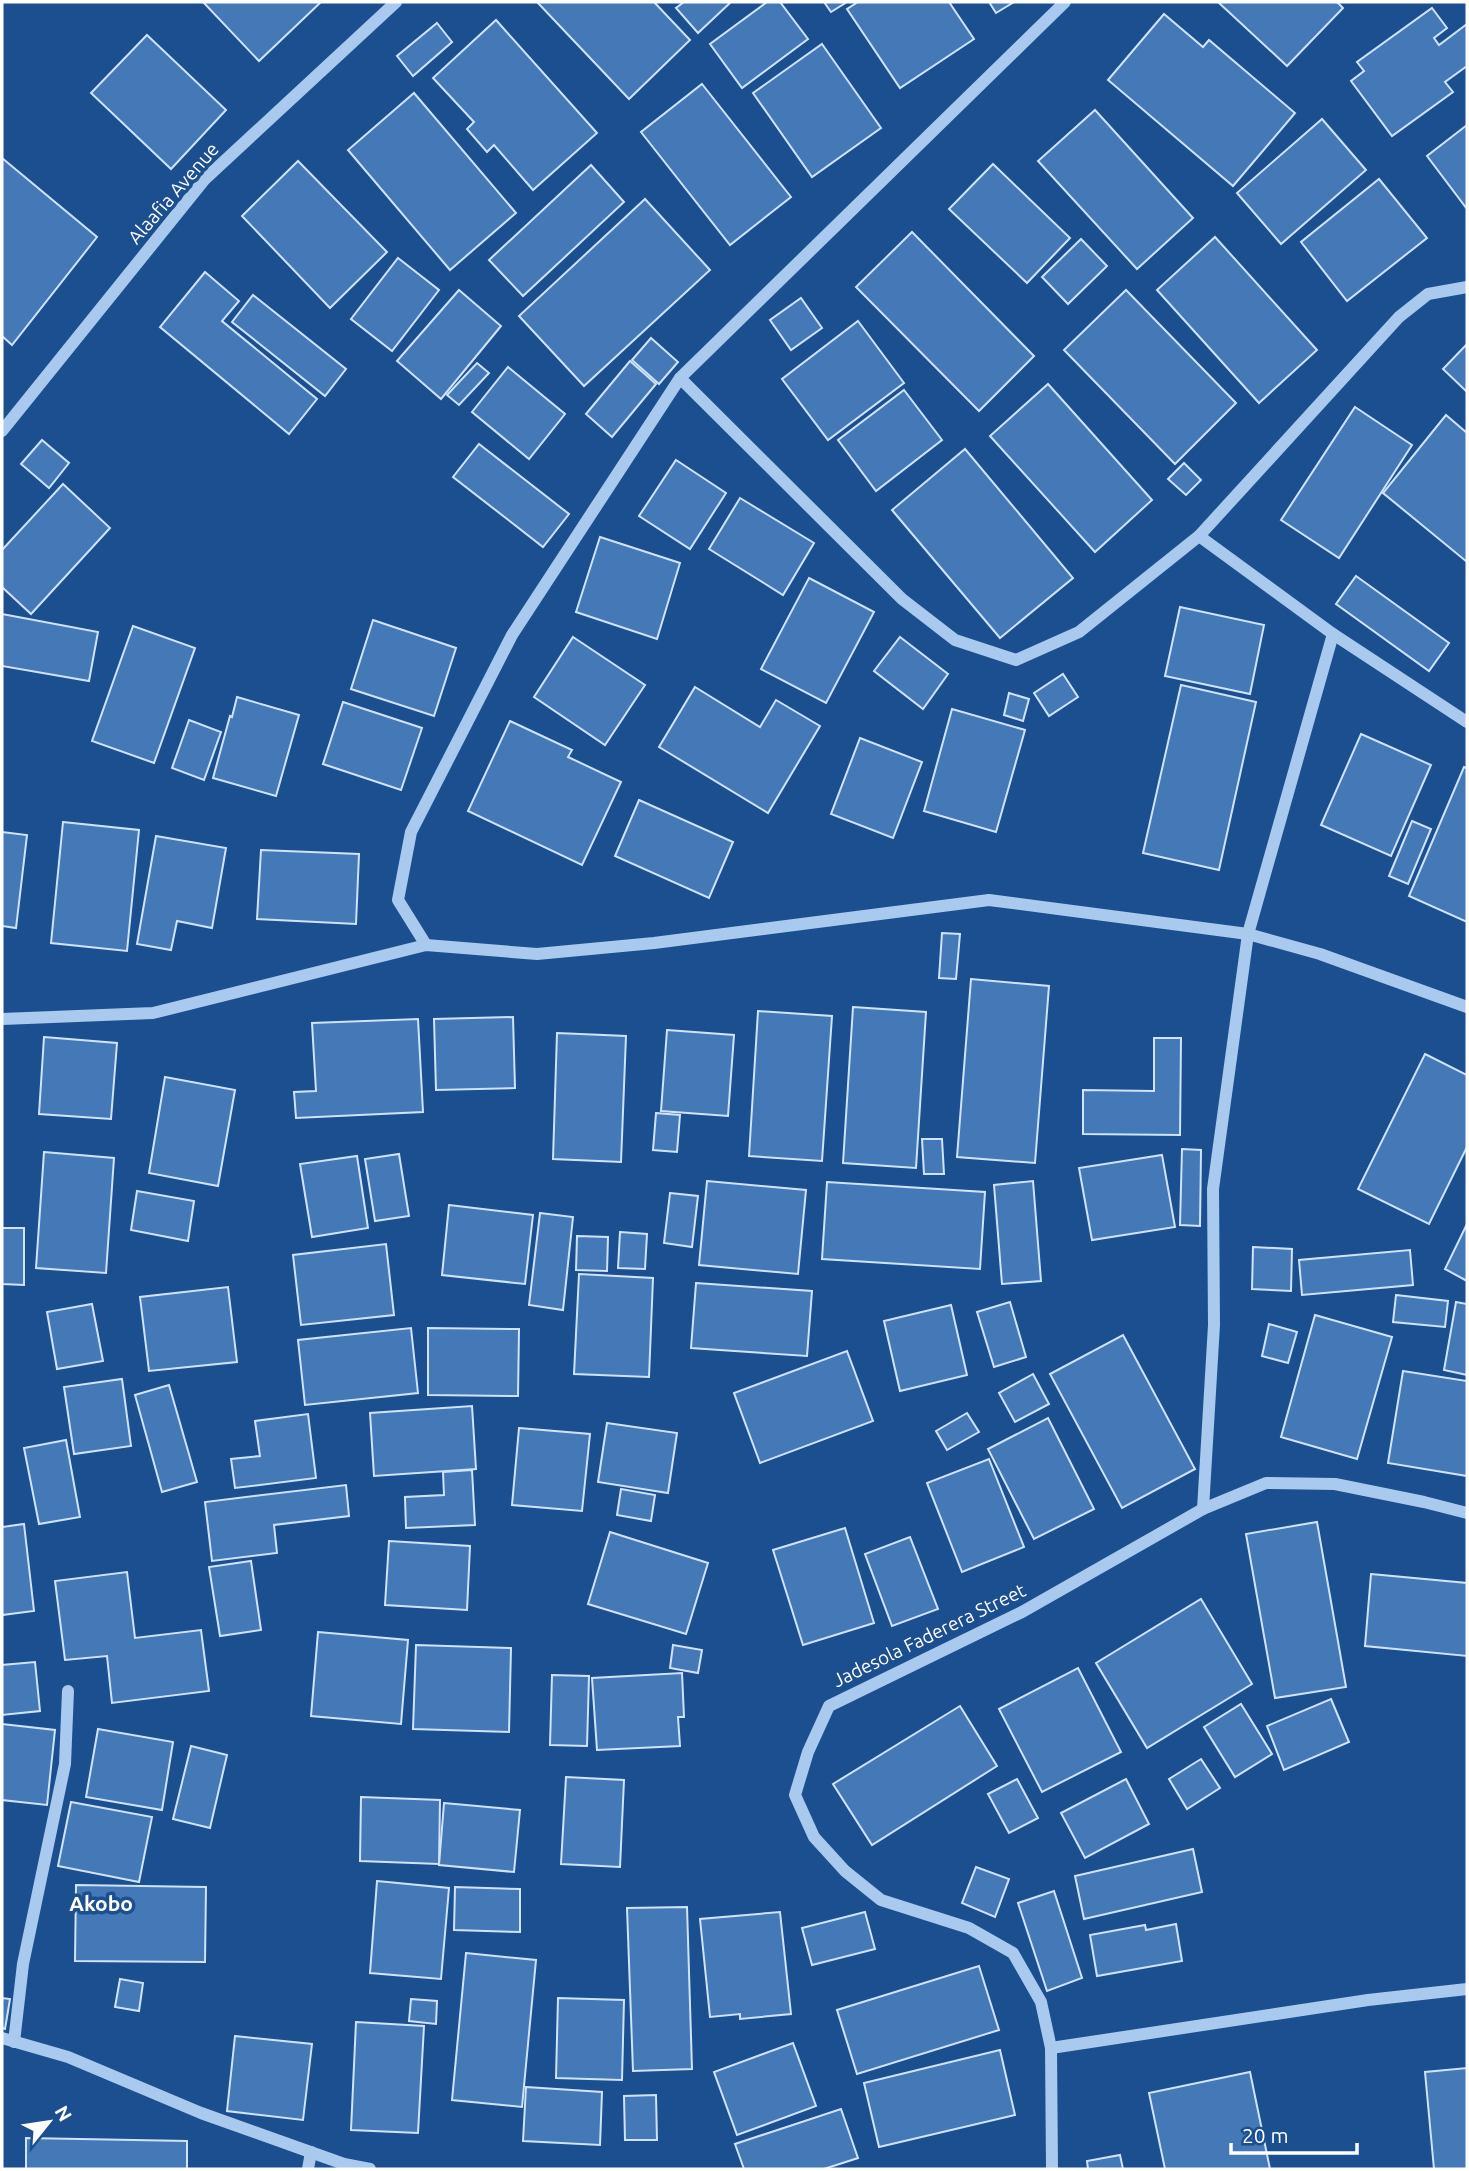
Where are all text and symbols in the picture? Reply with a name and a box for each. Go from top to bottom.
street label: Alaafia Avenue [123,138,223,248]
street label: Jadesola Faderera Street [829,1578,1030,1691]
district label: Akobo [69,1891,133,1915]
north arrow [14,2087,84,2157]
text: N [51,2102,77,2125]
scale bar [1231,2112,1357,2156]
text: 20 m [1242,2123,1289,2147]

